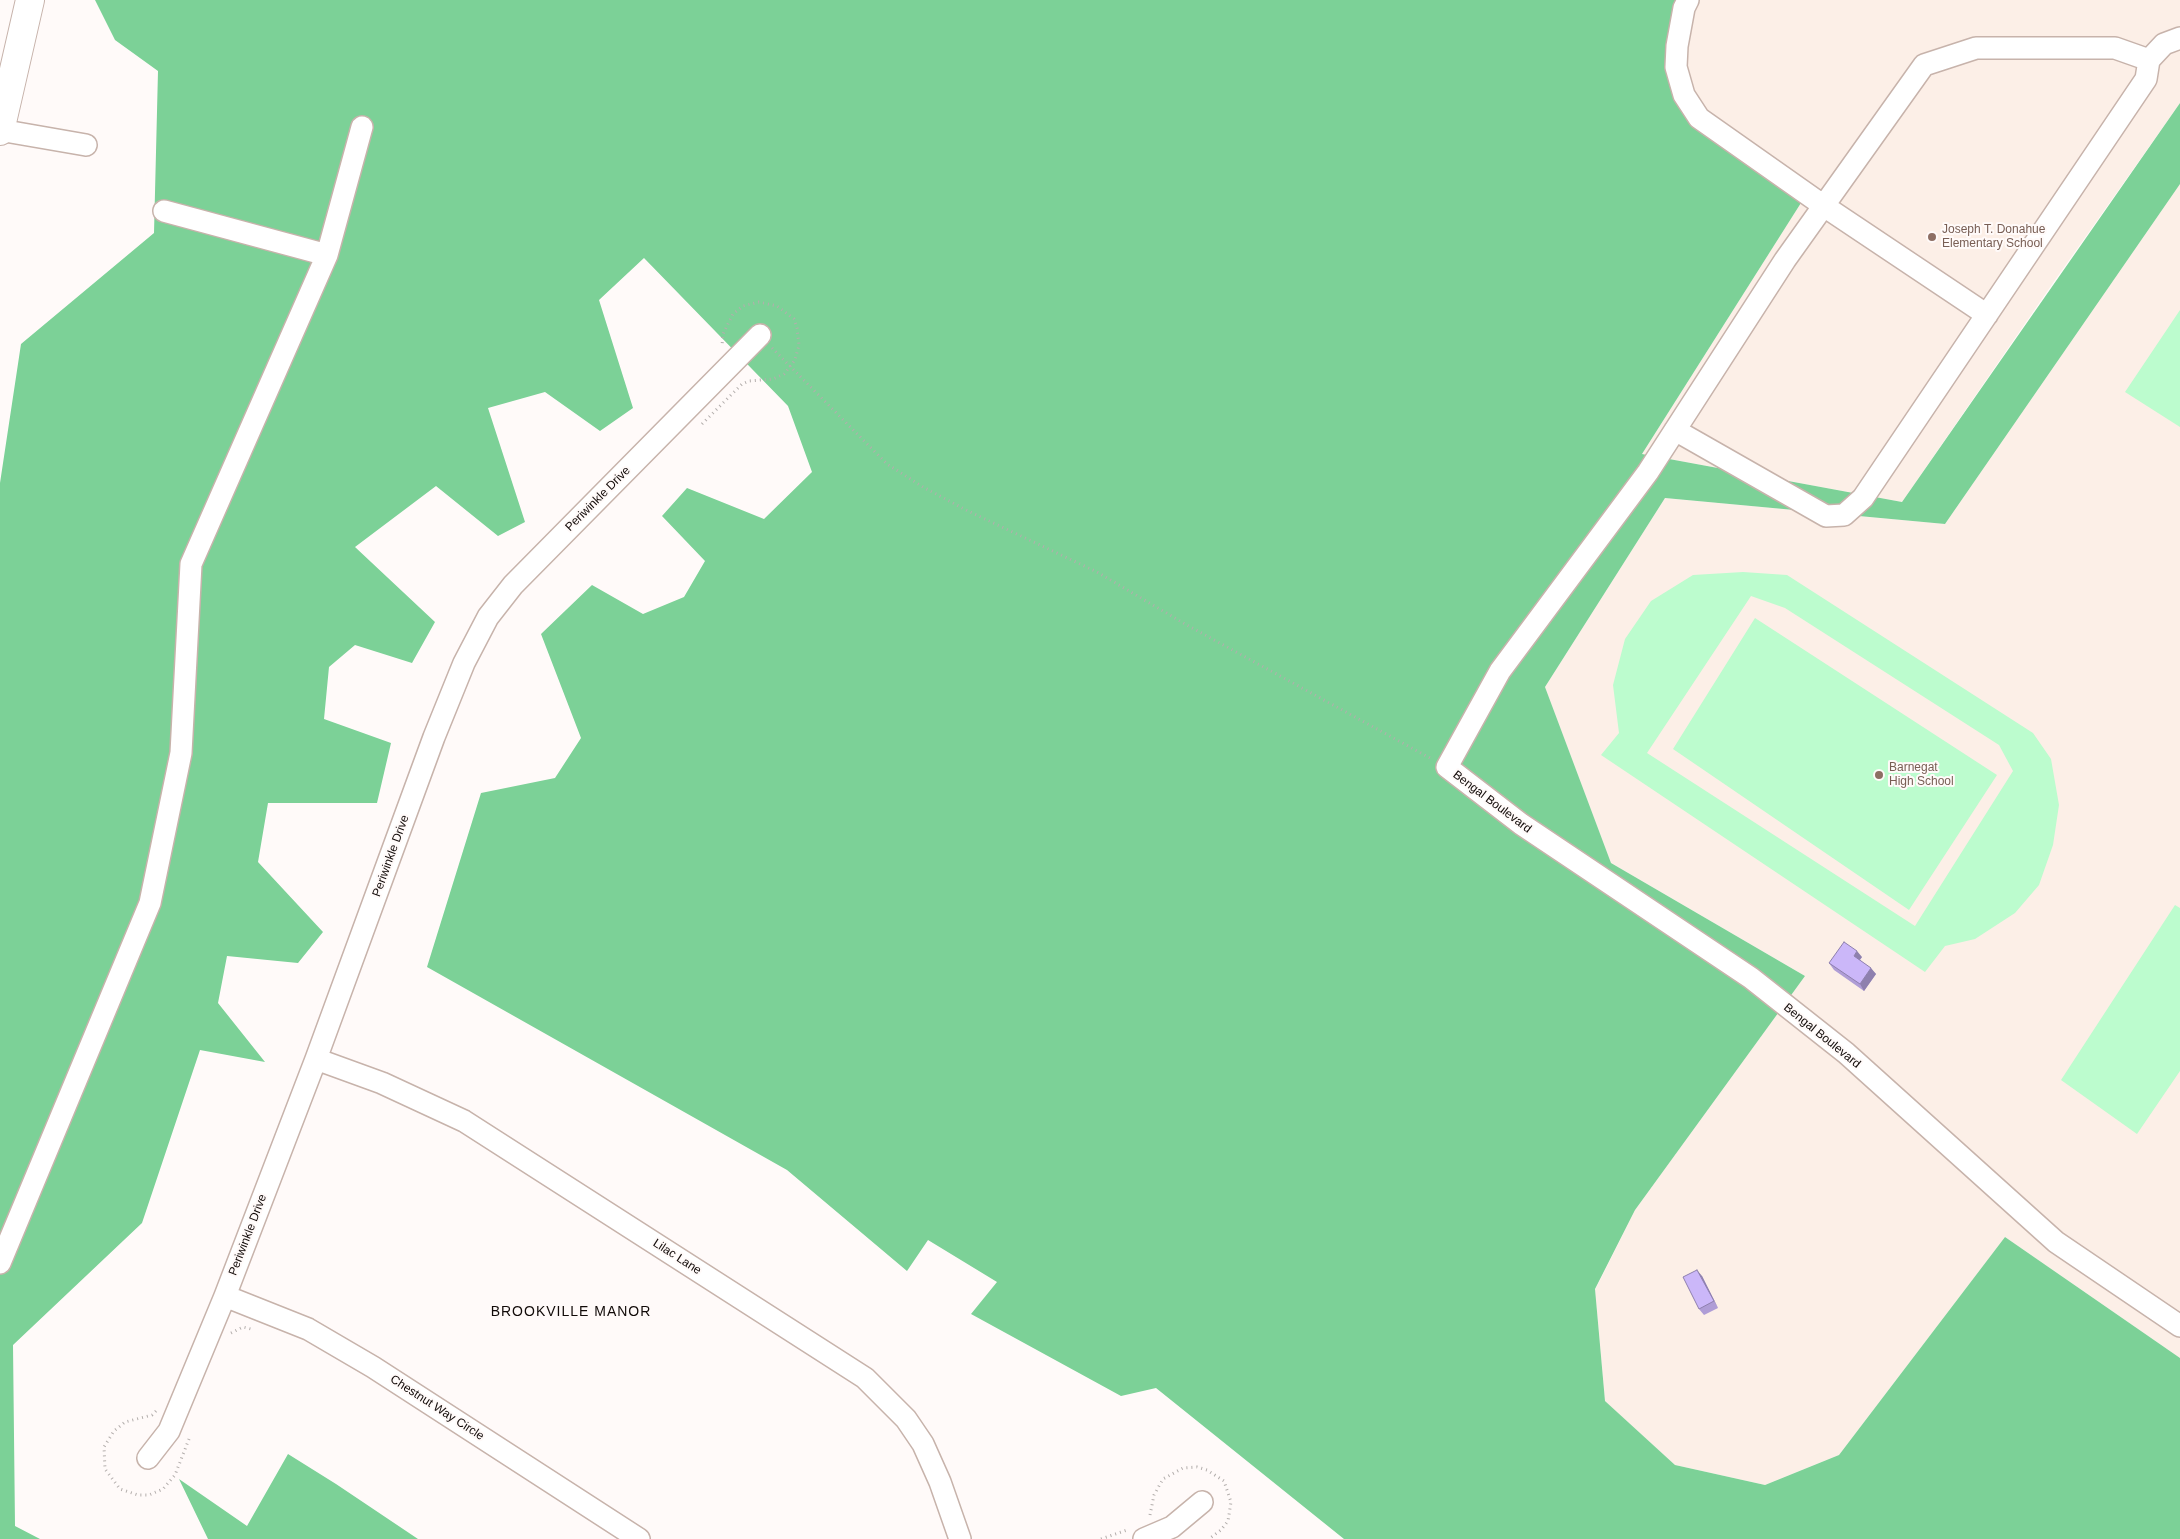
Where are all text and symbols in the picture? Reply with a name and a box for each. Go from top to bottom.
place label: Joseph T. Donahue Elementary School [1942,223,2045,251]
marker: Joseph T. Donahue Elementary School [1926,231,1938,243]
street label: Periwinkle Drive [562,463,634,535]
place label: Barnegat High School [1889,761,1954,789]
street label: Bengal Boulevard [1450,768,1534,836]
marker: Barnegat High School [1873,769,1885,781]
street label: Periwinkle Drive [370,813,412,899]
street label: Bengal Boulevard [1781,1001,1863,1071]
street label: Periwinkle Drive [226,1192,270,1278]
street label: Lilac Lane [650,1236,704,1278]
district label: BROOKVILLE MANOR [489,1304,653,1320]
street label: Chestnut Way Circle [387,1372,487,1444]

